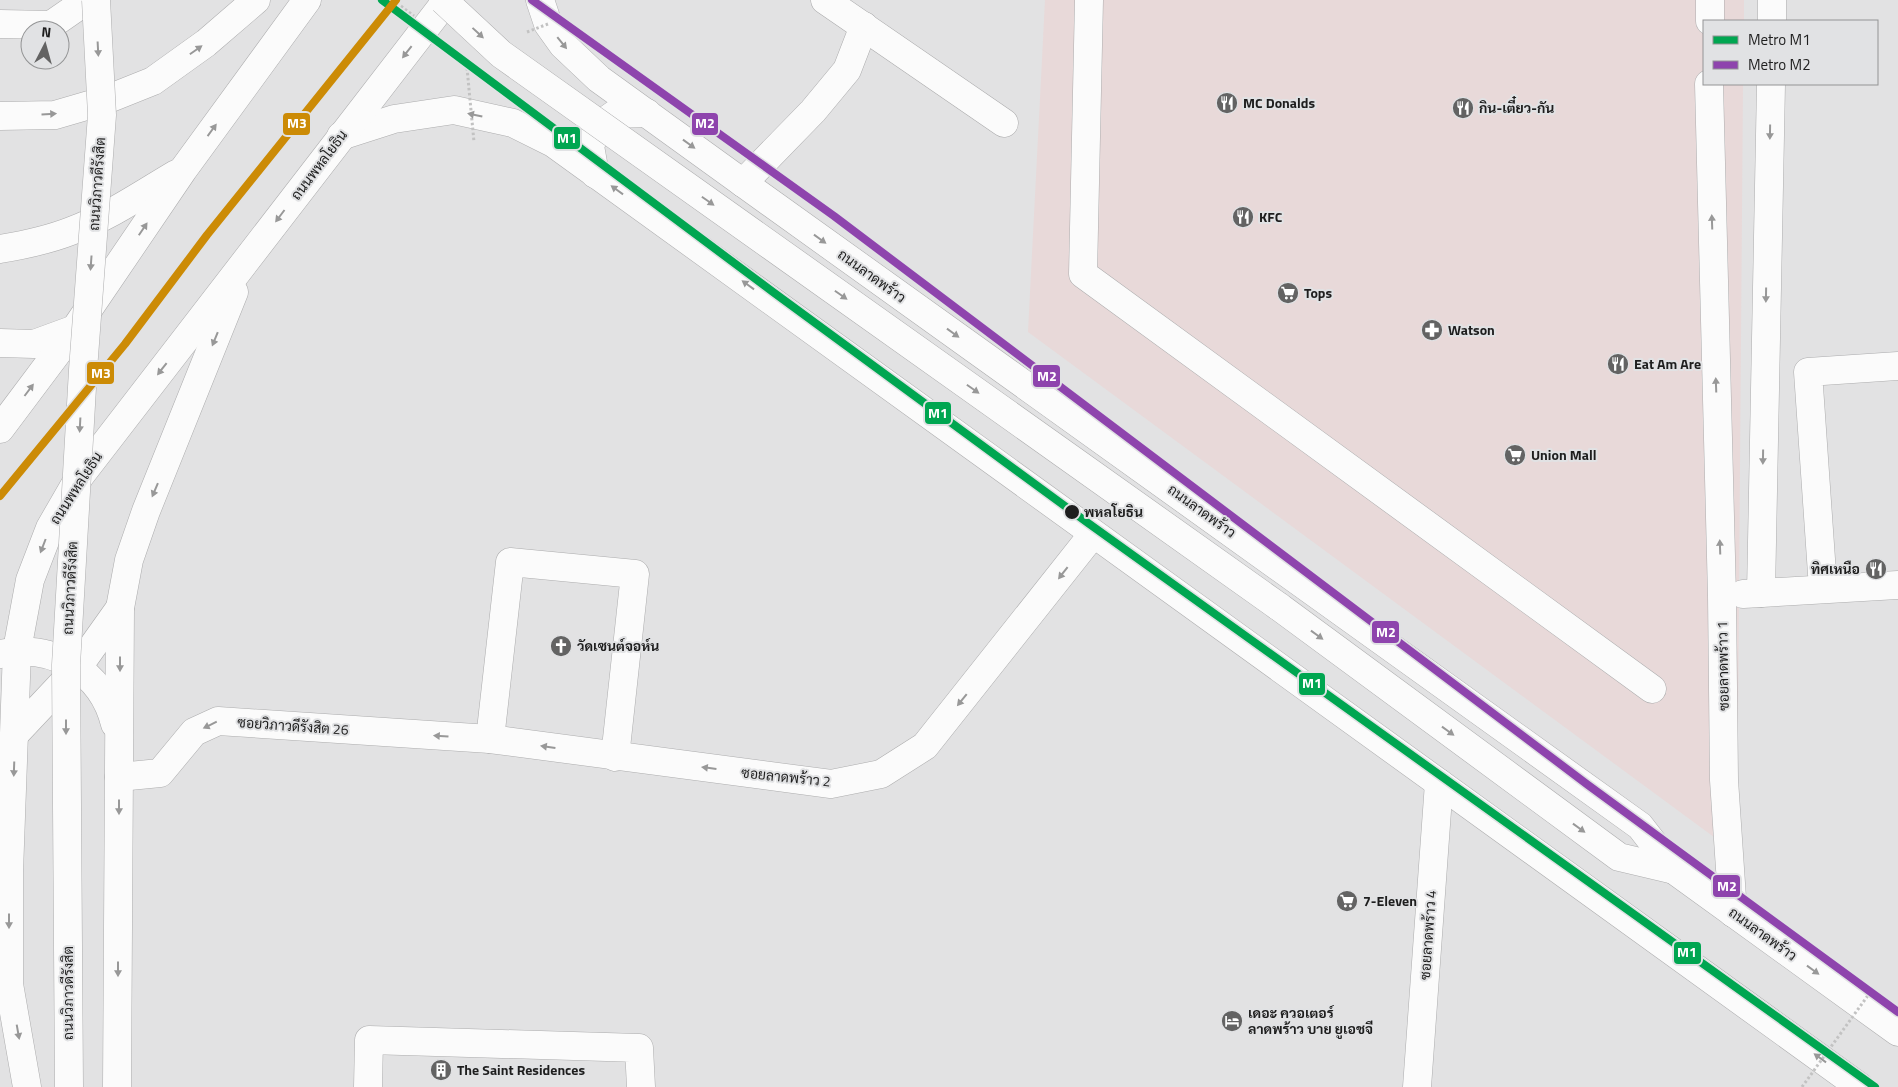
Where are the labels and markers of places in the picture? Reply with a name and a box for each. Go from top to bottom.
restaurant icon: MC Donalds [1215,91,1239,115]
place label: MC Donalds [1243,92,1315,113]
place label: กิน-เตี๋ยว-กัน [1479,95,1554,118]
restaurant icon: กิน-เตี๋ยว-กัน [1451,96,1475,120]
restaurant icon: KFC [1231,205,1255,229]
place label: KFC [1259,206,1283,227]
supermarket icon: Tops [1276,281,1300,305]
place label: Tops [1304,282,1332,303]
pharmacy icon: Watson [1420,318,1444,342]
place label: Watson [1448,319,1495,340]
restaurant icon: Eat Am Are [1606,352,1630,376]
place label: Eat Am Are [1634,353,1701,374]
supermarket icon: Union Mall [1503,443,1527,467]
place label: Union Mall [1531,444,1596,465]
place label: พหลโยธิน [1084,501,1143,522]
marker: พหลโยธิน [1063,503,1081,521]
restaurant icon: ทิศเหนือ [1864,557,1888,581]
place label: ทิศเหนือ [1811,558,1860,579]
church icon: วัดเซนต์จอห์น [549,634,573,658]
place label: วัดเซนต์จอห์น [577,635,659,656]
supermarket icon: 7-Eleven [1335,889,1359,913]
place label: 7-Eleven [1363,890,1417,911]
place label: เดอะ ควอเตอร์ ลาดพร้าว บาย ยูเอชจี [1248,1002,1373,1040]
hotel icon: เดอะ ควอเตอร์ ลาดพร้าว บาย ยูเอชจี [1220,1009,1244,1033]
building icon: The Saint Residences [429,1058,453,1082]
place label: The Saint Residences [457,1059,585,1080]

